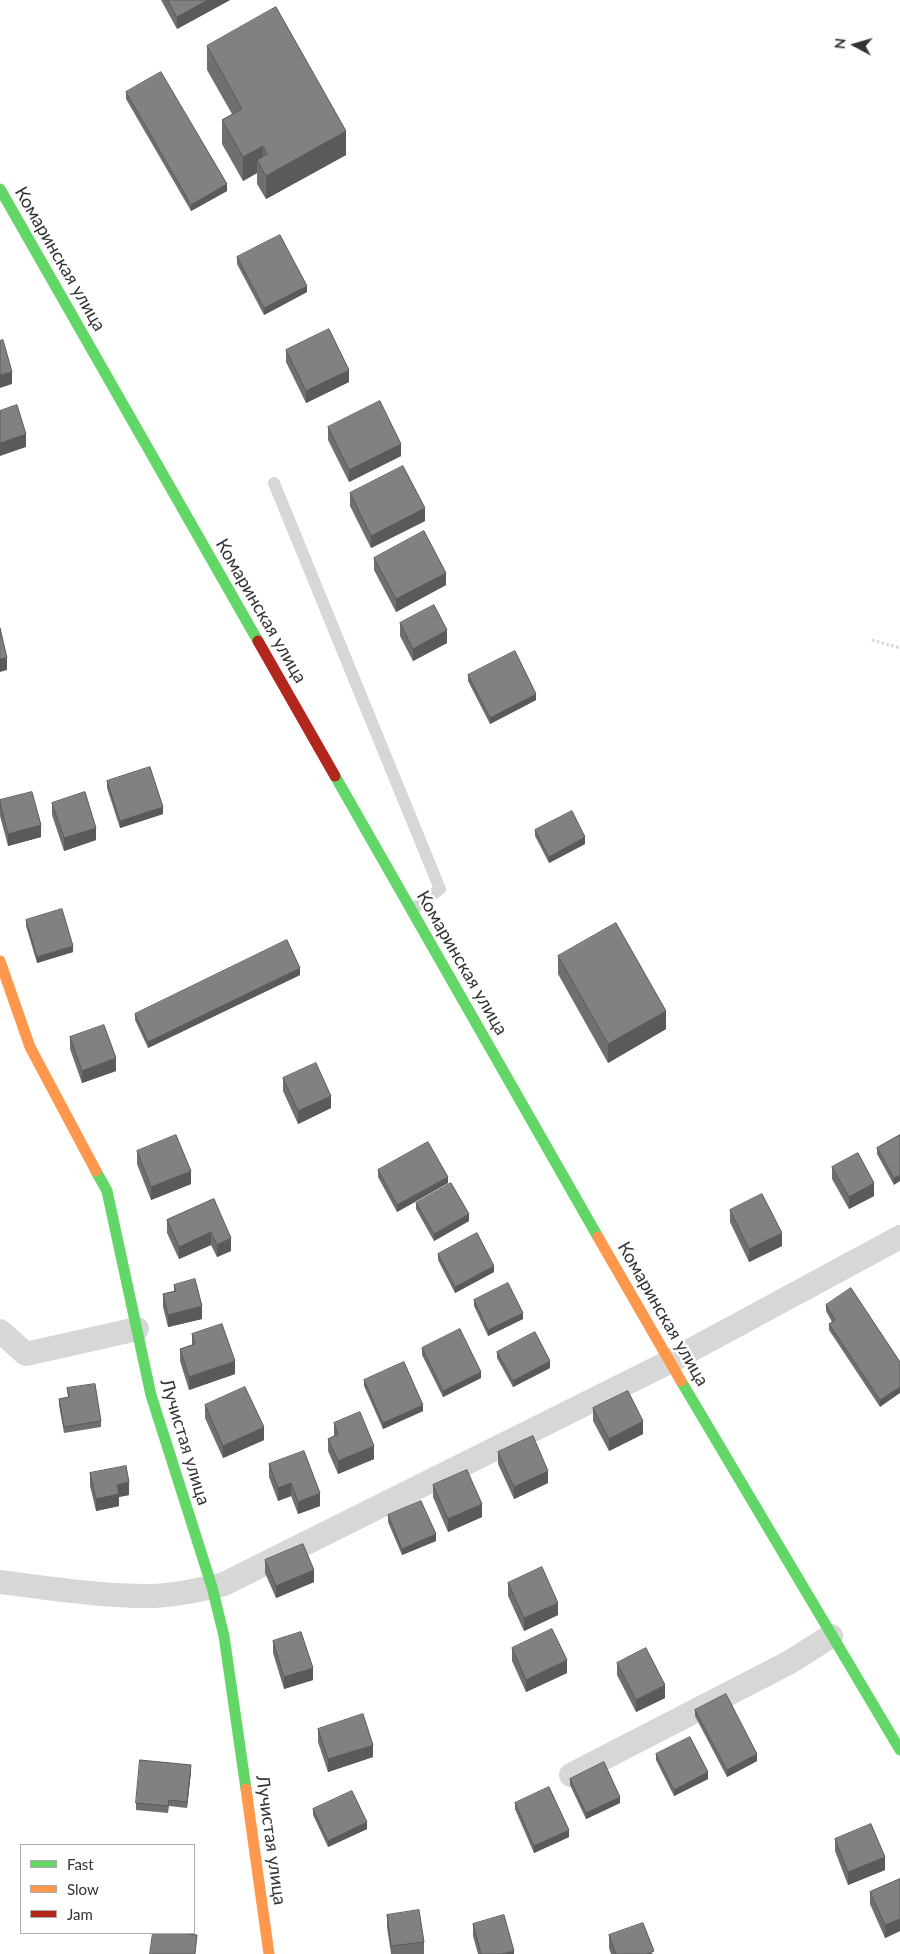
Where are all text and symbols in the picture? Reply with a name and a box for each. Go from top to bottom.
north arrow [830,20,880,70]
text: N [831,37,849,50]
street label: Комаринская улица [10,183,110,335]
street label: Комаринская улица [211,535,311,687]
street label: Комаринская улица [412,887,512,1039]
street label: Комаринская улица [613,1238,713,1390]
street label: Лучистая улица [156,1376,214,1508]
street label: Лучистая улица [251,1774,291,1906]
legend [20,1844,195,1934]
text: Fast [67,1855,94,1873]
text: Slow [67,1880,99,1898]
text: Jam [67,1905,93,1923]

